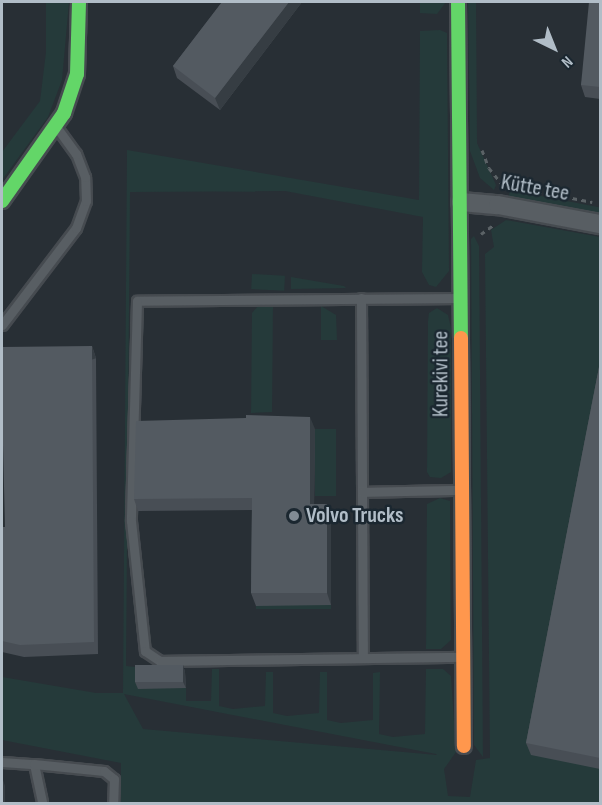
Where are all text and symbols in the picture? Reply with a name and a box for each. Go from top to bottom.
north arrow [524,18,584,78]
text: N [557,52,576,71]
street label: Kütte tee [499,169,571,207]
street label: Kurekivi tee [428,331,454,417]
place label: Volvo Trucks [306,503,404,529]
marker: Volvo Trucks [287,509,301,523]

